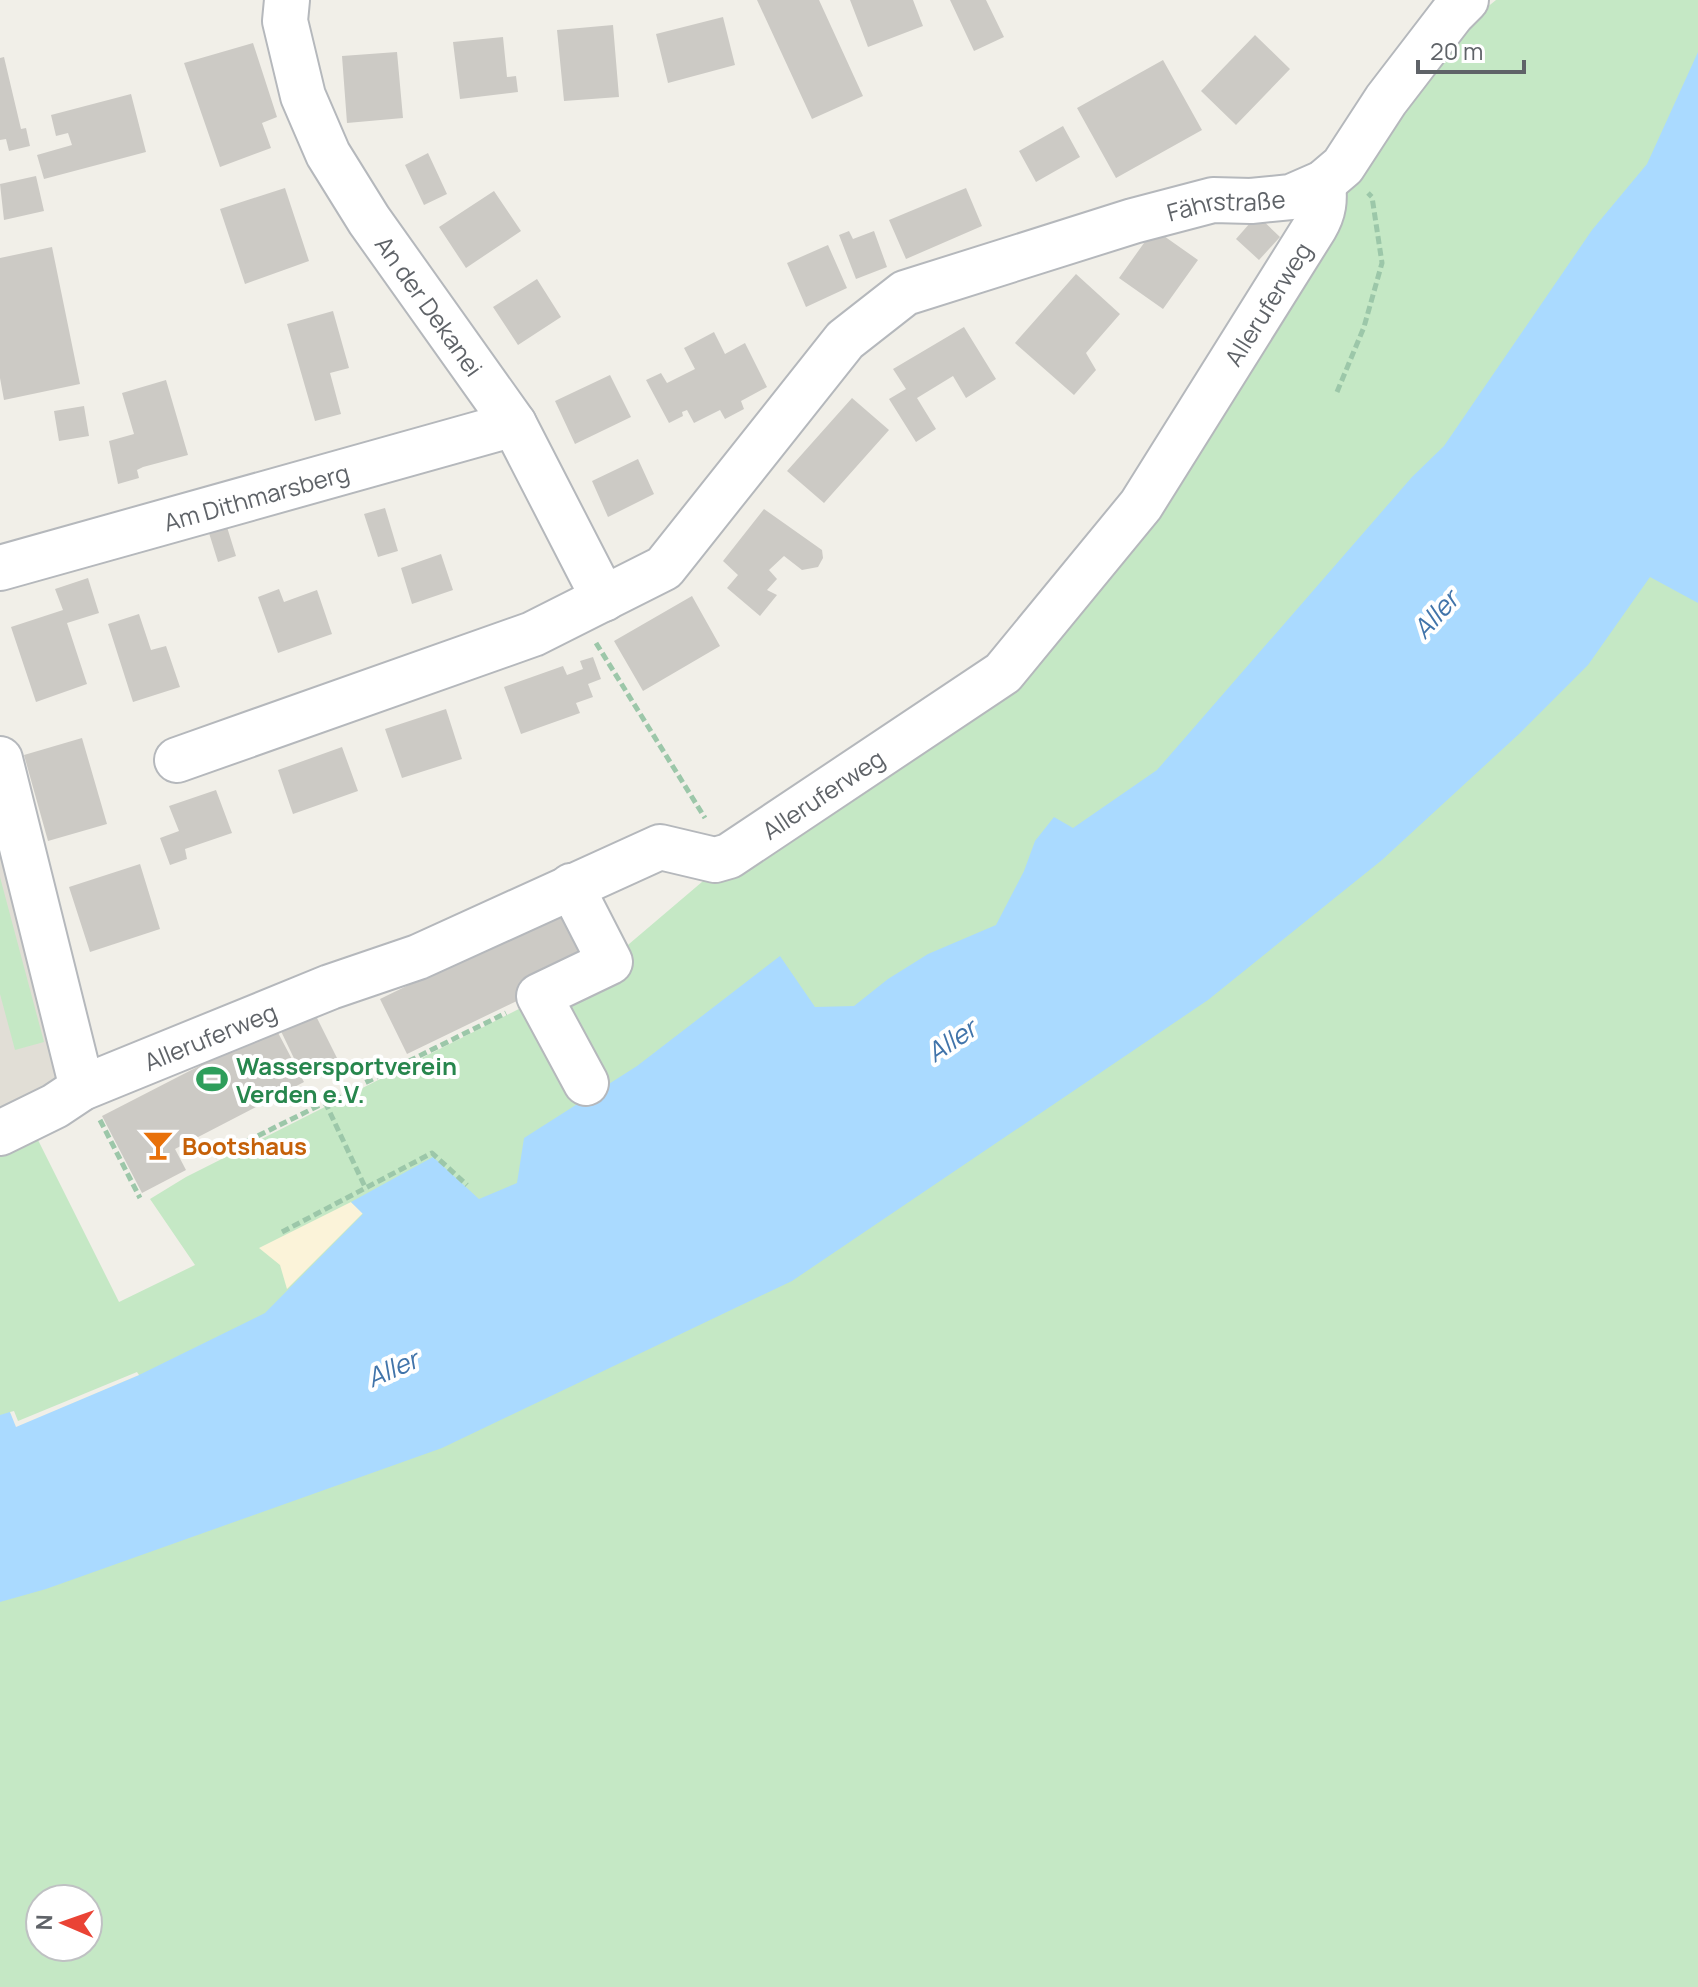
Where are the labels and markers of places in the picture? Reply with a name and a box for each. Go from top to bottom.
place label: Wassersportverein Verden e.V. [236,1049,457,1110]
sports icon: Wassersportverein Verden e.V. [195,1062,229,1096]
bar icon: Bootshaus [141,1128,175,1162]
place label: Bootshaus [182,1129,307,1162]

